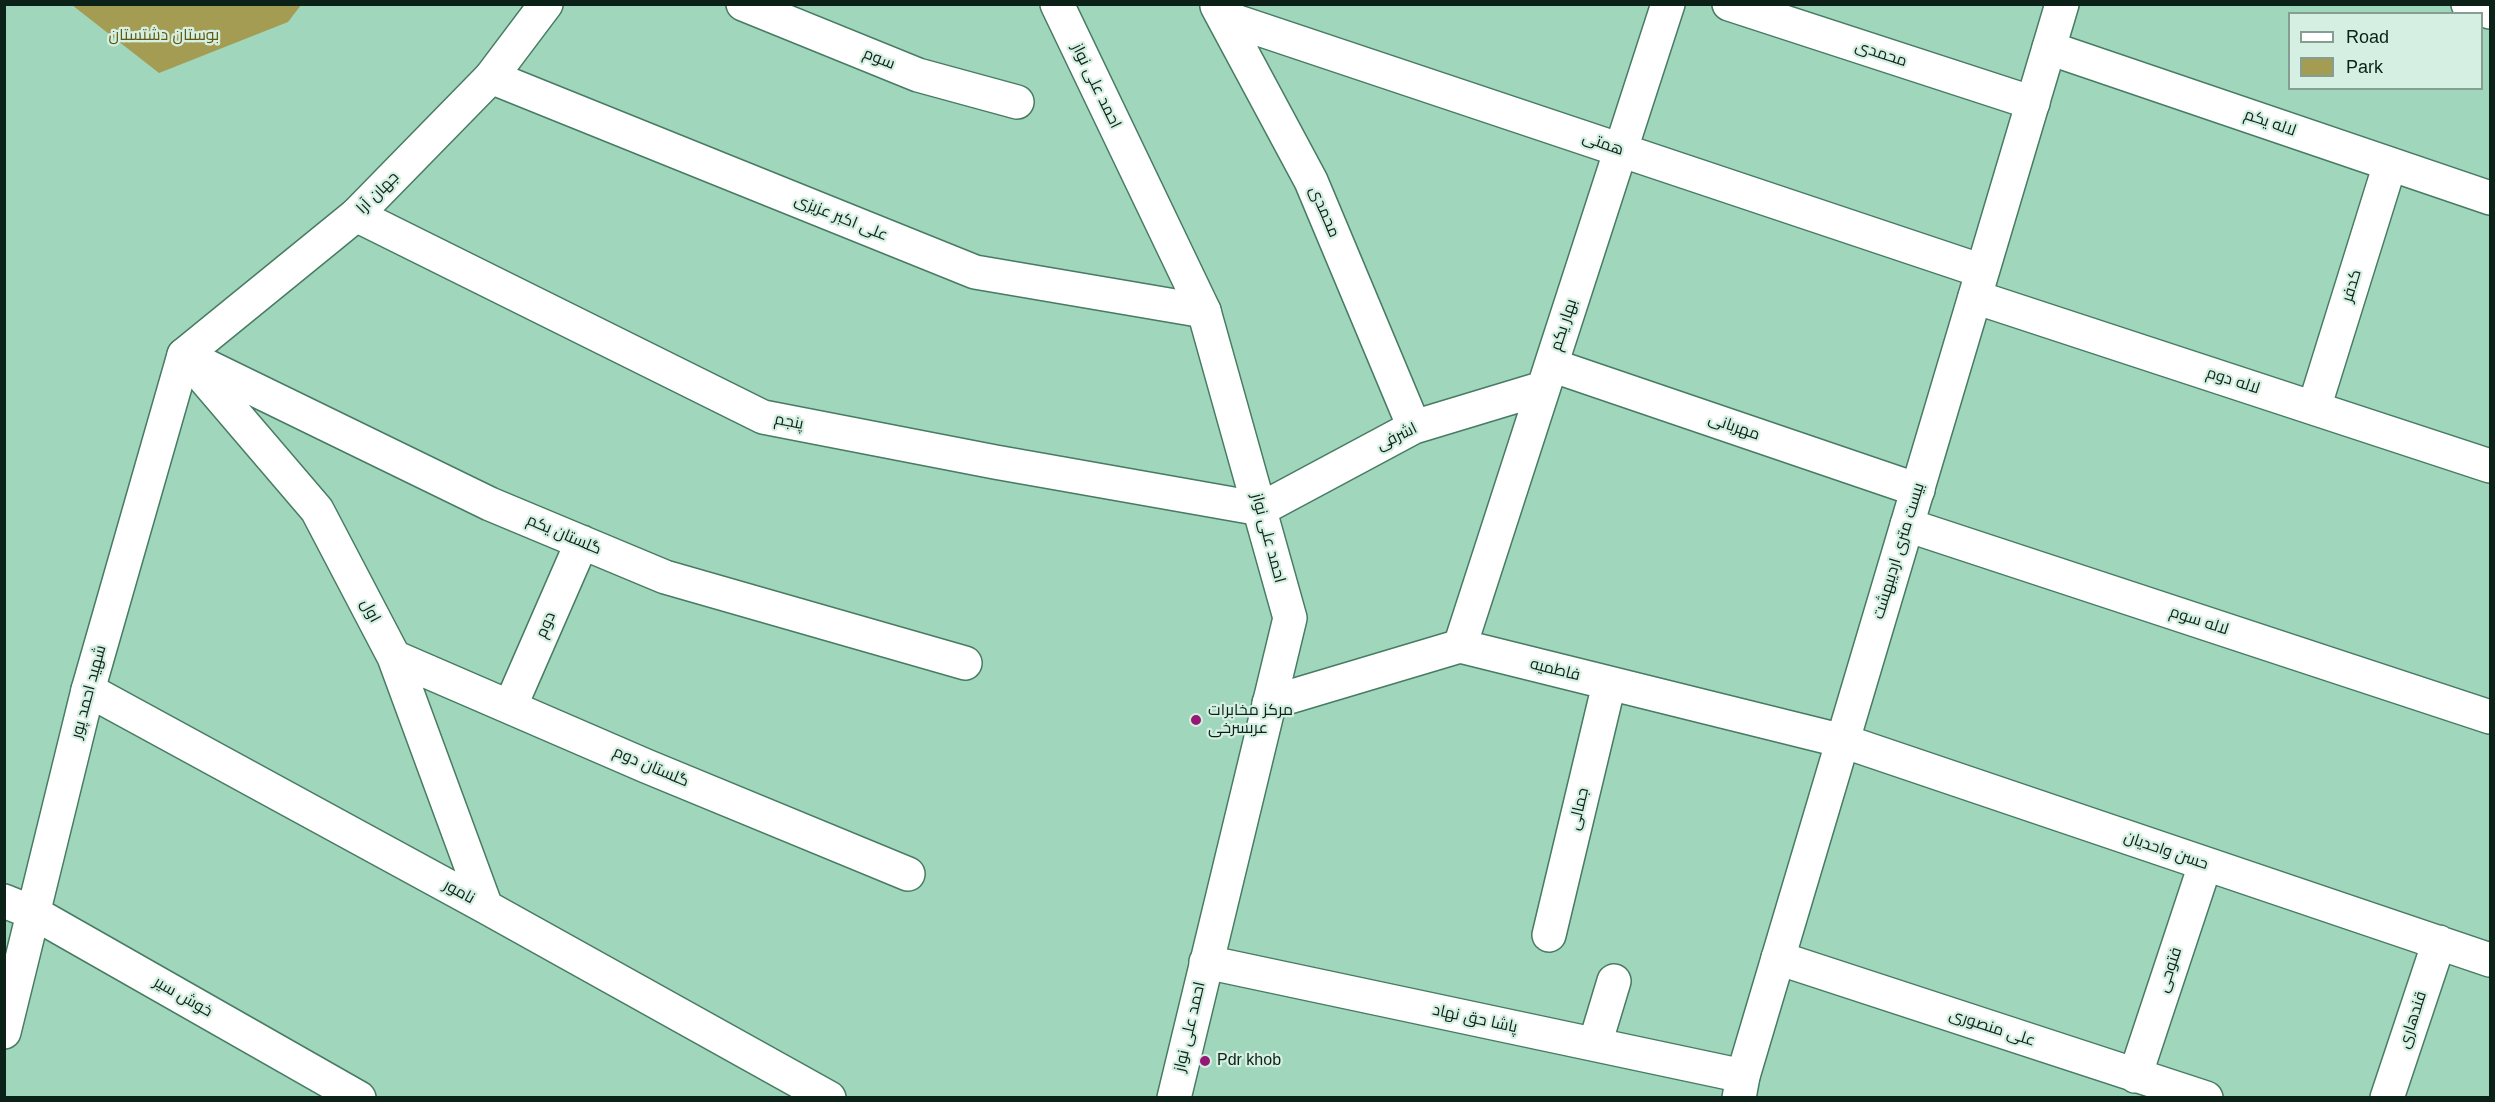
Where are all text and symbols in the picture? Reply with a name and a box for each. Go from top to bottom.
legend [2288,12,2483,90]
park label: بوستان دشتستان [109,26,219,46]
text: Road [2346,27,2389,47]
street label: محمدی [1853,37,1909,71]
street label: احمد علی نواز [1067,40,1125,132]
street label: سوم [860,44,898,74]
text: Park [2346,57,2383,77]
street label: لاله یکم [2241,105,2299,141]
street label: همتی [1580,128,1626,160]
street label: جهان آرا [353,168,403,218]
street label: محمدی [1305,184,1343,240]
street label: علی اکبر عزیزی [792,191,890,245]
street label: کدفر [2338,267,2366,305]
street label: بهار یکم [1547,297,1581,353]
street label: لاله دوم [2204,363,2262,399]
street label: مهربانی [1706,409,1762,445]
street label: پنجم [773,410,805,434]
street label: اشرفی [1374,419,1420,455]
street label: بیست متری اردیبهشت [1869,481,1929,621]
street label: احمد علی نواز [1247,491,1289,585]
street label: گلستان یکم [524,511,604,559]
street label: اول [356,596,384,626]
street label: لاله سوم [2167,602,2231,640]
street label: دوم [532,609,560,641]
street label: شهید احمد پور [67,643,111,741]
street label: فاطمیه [1528,655,1582,685]
place label: مرکز مخابرات عربسرخی [1208,701,1293,739]
marker: مرکز مخابرات عربسرخی [1189,713,1203,727]
street label: گلستان دوم [610,742,692,792]
street label: جمالی [1565,786,1593,832]
street label: حسن واحدیان [2121,828,2211,874]
street label: نامور [440,876,478,908]
street label: فتوحی [2154,945,2186,995]
street label: خوش سیر [150,973,216,1021]
street label: احمد علی نواز [1170,980,1210,1074]
street label: قندهاری [2395,989,2431,1051]
street label: پاشا حق نهاد [1431,1001,1519,1037]
street label: علی منصوری [1947,1005,2037,1051]
place label: Pdr khob [1217,1051,1281,1071]
marker: Pdr khob [1198,1054,1212,1068]

